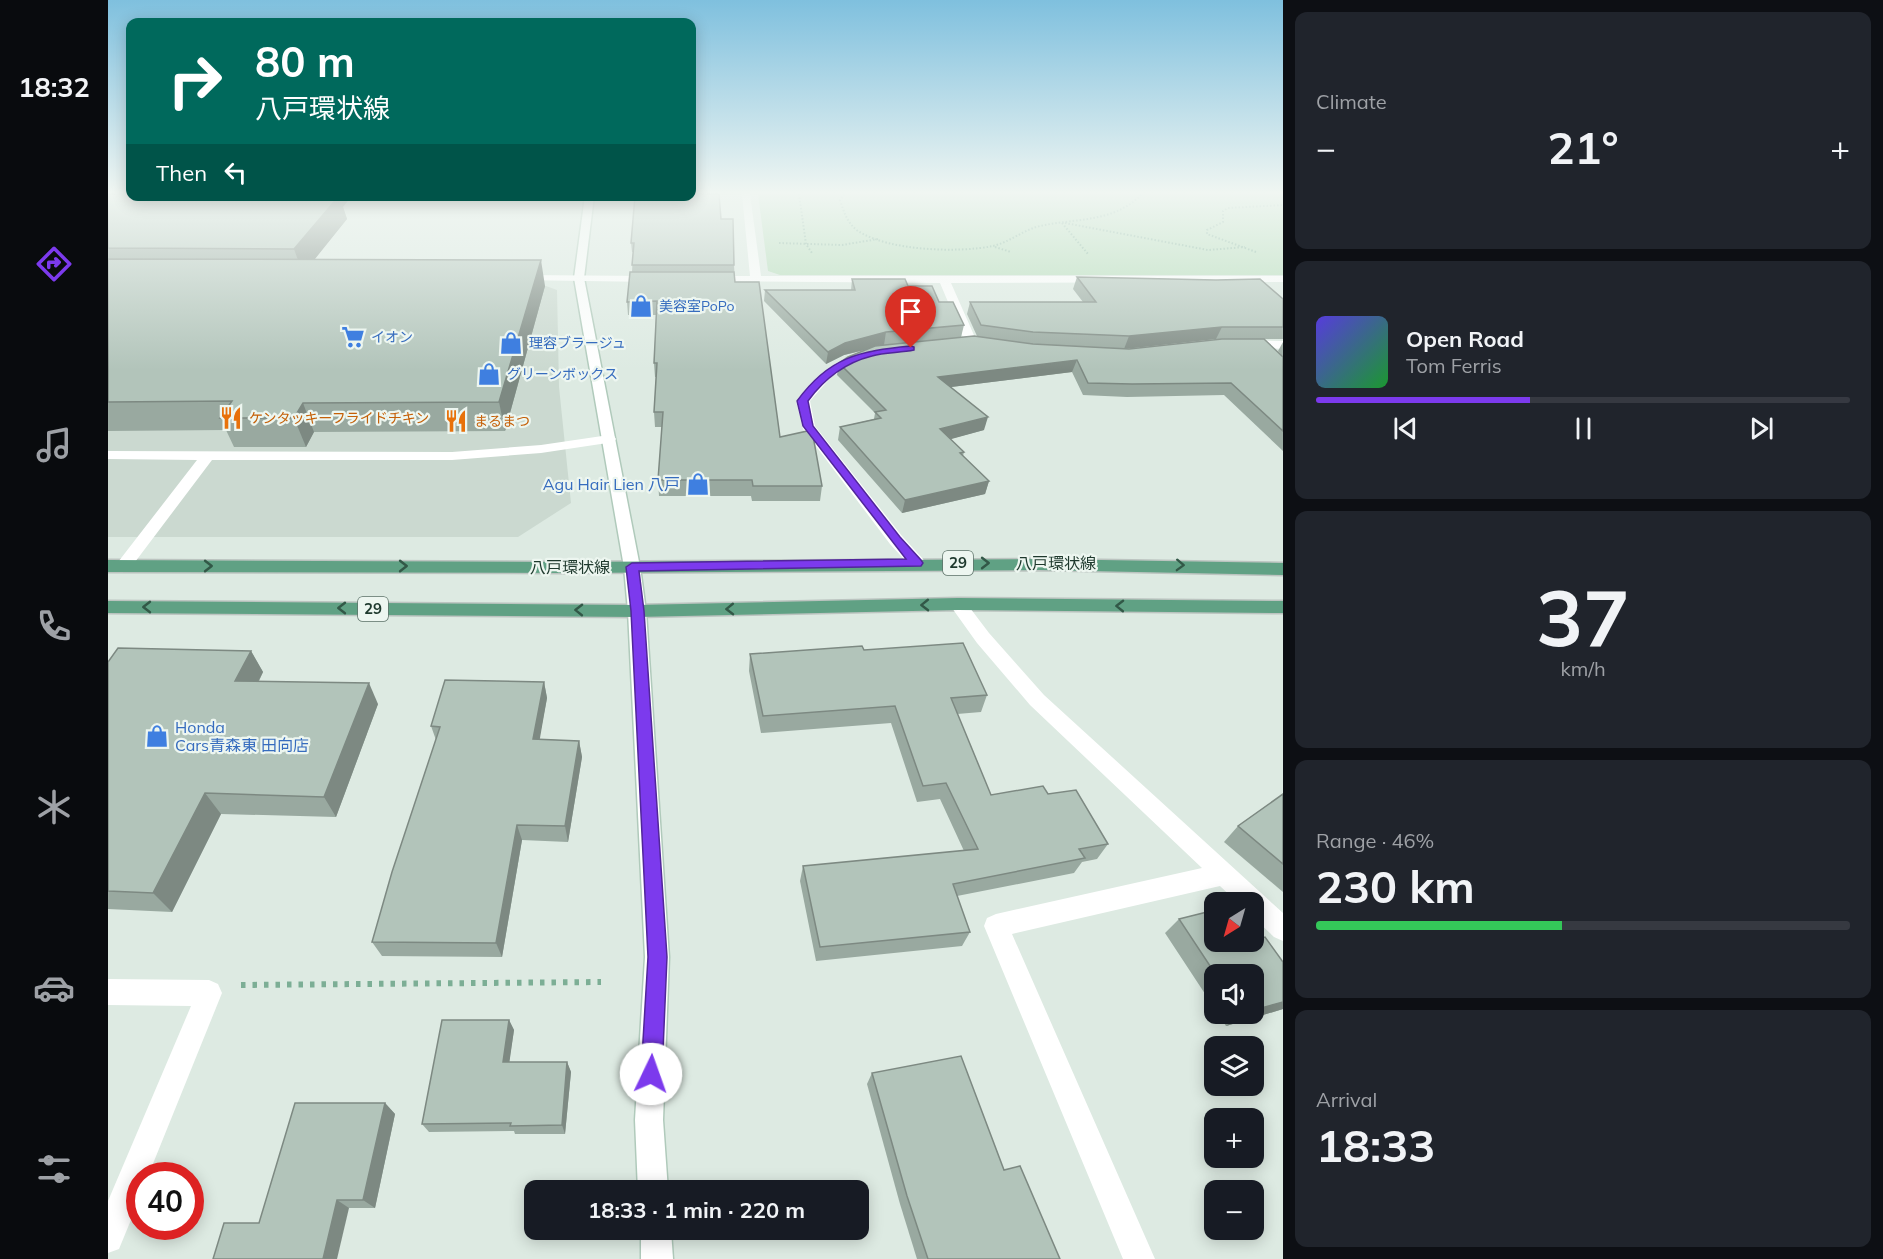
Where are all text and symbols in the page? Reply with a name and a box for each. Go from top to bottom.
text: 80 m [255,35,355,88]
icon: right [156,42,234,120]
text: 18:32 [18,70,90,104]
text: Climate [1316,89,1387,114]
text: 八戸環状線 [255,91,390,125]
text: 21° [1547,119,1619,175]
text: − [1316,127,1336,168]
text: + [1830,127,1850,168]
icon: left [219,156,252,189]
text: Then [156,159,207,187]
icon: directions [33,243,75,285]
pin [885,286,936,348]
shop icon: 美容室PoPo [628,293,654,319]
icon: arrive [894,295,927,328]
place label: 美容室PoPo [659,297,735,315]
supermarket icon: イオン [340,324,366,350]
text: Open Road [1406,325,1524,353]
place label: イオン [371,328,413,346]
shop icon: 理容ブラージュ [498,330,524,356]
place label: 理容ブラージュ [529,334,626,352]
text: Tom Ferris [1406,353,1502,378]
shop icon: グリーンボックス [476,361,502,387]
place label: グリーンボックス [507,365,618,383]
restaurant icon: ケンタッキーフライドチキン [218,405,244,431]
restaurant icon: まるまつ [443,408,469,434]
place label: ケンタッキーフライドチキン [249,409,429,427]
place label: まるまつ [474,412,530,430]
icon: previous [1389,412,1422,445]
icon: pause [1567,412,1600,445]
icon: next [1745,412,1778,445]
icon: music [33,424,75,466]
shop icon: Agu Hair Lien 八戸 [685,471,711,497]
place label: Agu Hair Lien 八戸 [543,474,680,494]
road number: 29 [943,551,973,575]
street label: 八戸環状線 [1016,553,1096,573]
street label: 八戸環状線 [530,557,610,577]
one-way arrow [980,557,989,569]
one-way arrow [1175,559,1184,572]
one-way arrow [204,560,213,572]
one-way arrow [399,560,408,572]
text: 37 [1536,568,1630,666]
road number: 29 [358,597,388,621]
one-way arrow [920,598,929,611]
one-way arrow [1115,600,1124,612]
one-way arrow [142,601,151,613]
one-way arrow [337,602,346,615]
one-way arrow [725,603,734,615]
one-way arrow [574,604,583,616]
icon: phone [33,605,75,647]
text: km/h [1560,656,1606,681]
place label: Honda Cars青森東 田向店 [175,717,309,755]
shop icon: Honda Cars青森東 田向店 [144,723,170,749]
icon: climate [33,786,75,828]
text: Range · 46% [1316,828,1434,853]
text: 230 km [1316,858,1475,914]
north arrow [1204,892,1264,952]
map controls [1204,892,1264,1240]
button: sound [1204,964,1264,1024]
icon: car [33,967,75,1009]
button: layers [1204,1036,1264,1096]
position arrow [619,1042,683,1106]
text: Arrival [1316,1087,1377,1112]
button: + [1204,1108,1264,1168]
text: 18:33 [1316,1117,1435,1173]
icon: filters [33,1148,75,1190]
speed limit sign: 40 [126,1162,204,1240]
button: − [1204,1180,1264,1240]
text: 18:33 · 1 min · 220 m [588,1196,805,1224]

